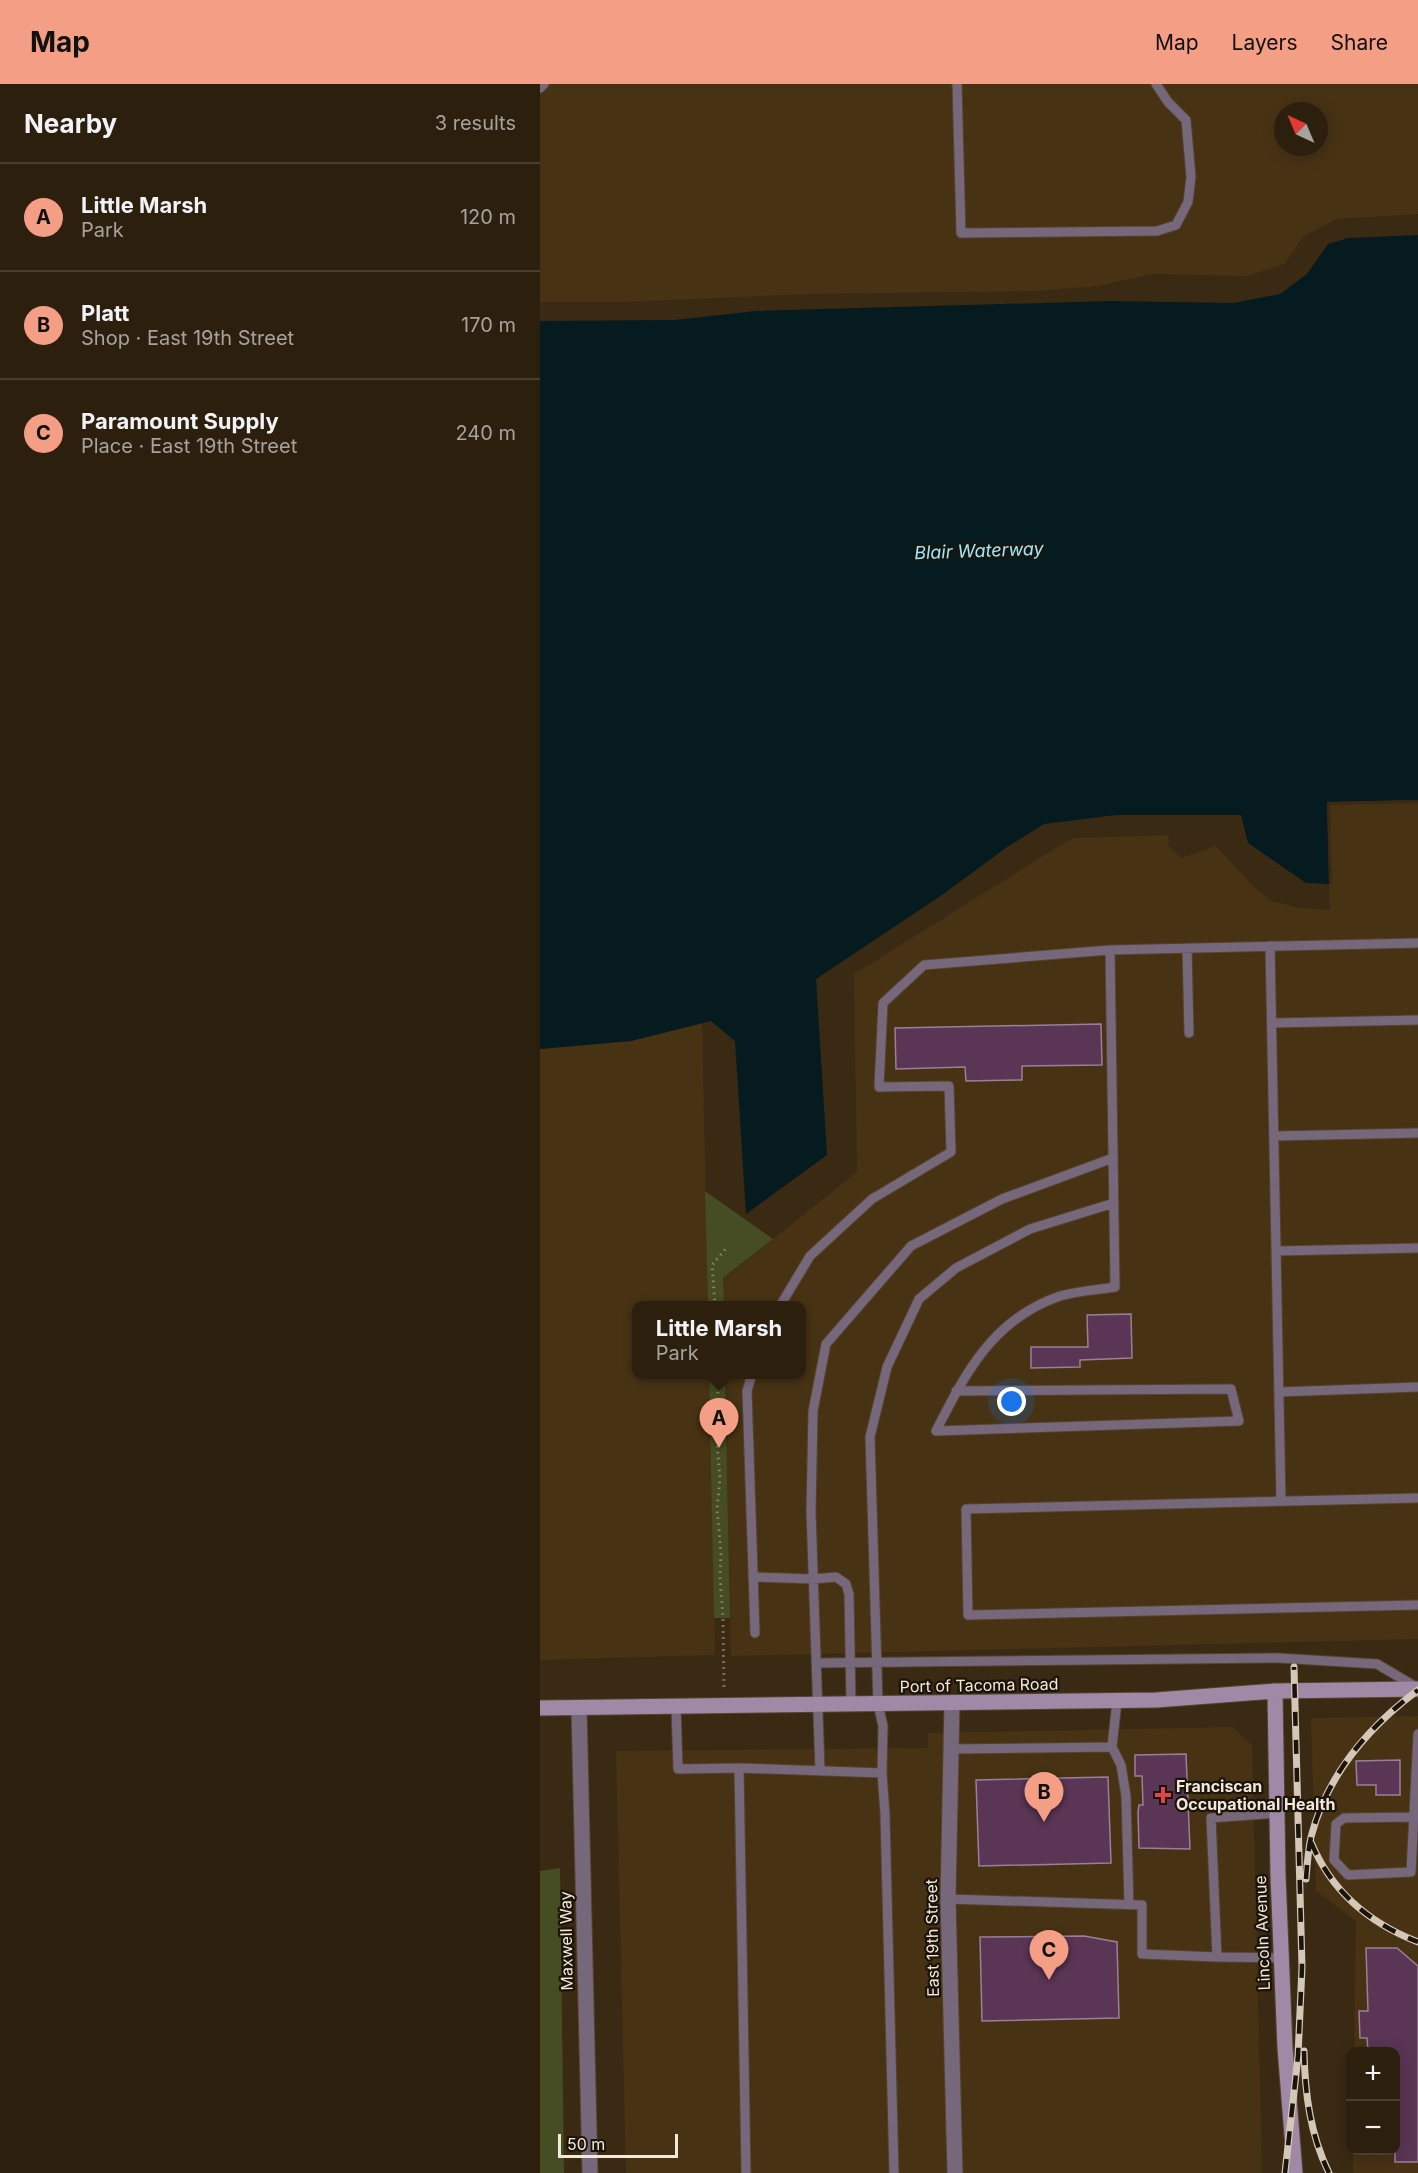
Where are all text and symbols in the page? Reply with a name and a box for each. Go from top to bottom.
text: Map [30,25,90,59]
text: Map [1155,30,1199,55]
text: Layers [1232,30,1298,55]
text: Share [1331,30,1388,55]
north arrow [1274,102,1328,156]
text: Nearby [24,108,117,139]
text: 3 results [435,111,516,135]
text: Little Marsh [81,192,207,218]
text: A [36,205,51,229]
text: 120 m [460,205,516,229]
text: Park [81,218,124,242]
text: Platt [81,300,129,326]
text: B [37,313,50,337]
text: 170 m [461,313,516,337]
text: Shop · East 19th Street [81,326,294,350]
text: Paramount Supply [81,408,279,434]
text: C [36,421,51,445]
text: 240 m [455,421,516,445]
text: Place · East 19th Street [81,434,297,458]
water label: Blair Waterway [914,538,1045,563]
popup [632,1301,806,1379]
text: Little Marsh [656,1315,782,1341]
text: Park [656,1341,699,1365]
your location [997,1387,1026,1416]
pin: A [700,1398,738,1448]
street label: Port of Tacoma Road [899,1674,1059,1696]
pin: B [1024,1772,1064,1822]
place label: Franciscan Occupational Health [1176,1776,1335,1814]
marker: Franciscan Occupational Health [1154,1786,1172,1804]
street label: Lincoln Avenue [1250,1875,1274,1991]
street label: East 19th Street [921,1879,943,1997]
street label: Maxwell Way [555,1891,577,1991]
pin: C [1030,1930,1068,1980]
map controls [1346,2047,1400,2155]
button: + [1346,2047,1400,2101]
button: − [1346,2101,1400,2155]
scale bar [558,2131,678,2158]
text: 50 m [567,2134,605,2154]

